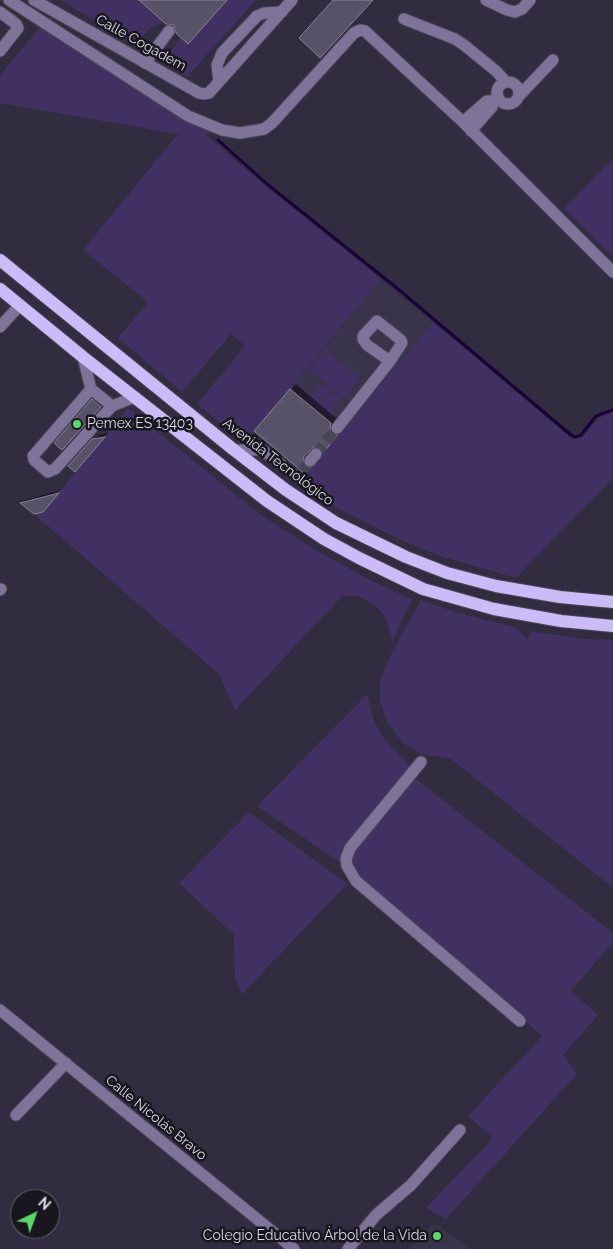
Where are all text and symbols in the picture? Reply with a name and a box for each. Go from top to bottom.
street label: Calle Cogadem [93,11,189,75]
street label: Avenida Tecnológico [219,415,337,509]
place label: Pemex ES 13403 [87,416,193,432]
marker: Pemex ES 13403 [71,418,83,430]
street label: Calle Nicolás Bravo [102,1072,210,1164]
north arrow [10,1189,60,1239]
text: N [35,1194,54,1213]
place label: Colegio Educativo Árbol de la Vida [203,1228,427,1244]
marker: Colegio Educativo Árbol de la Vida [431,1230,443,1242]

